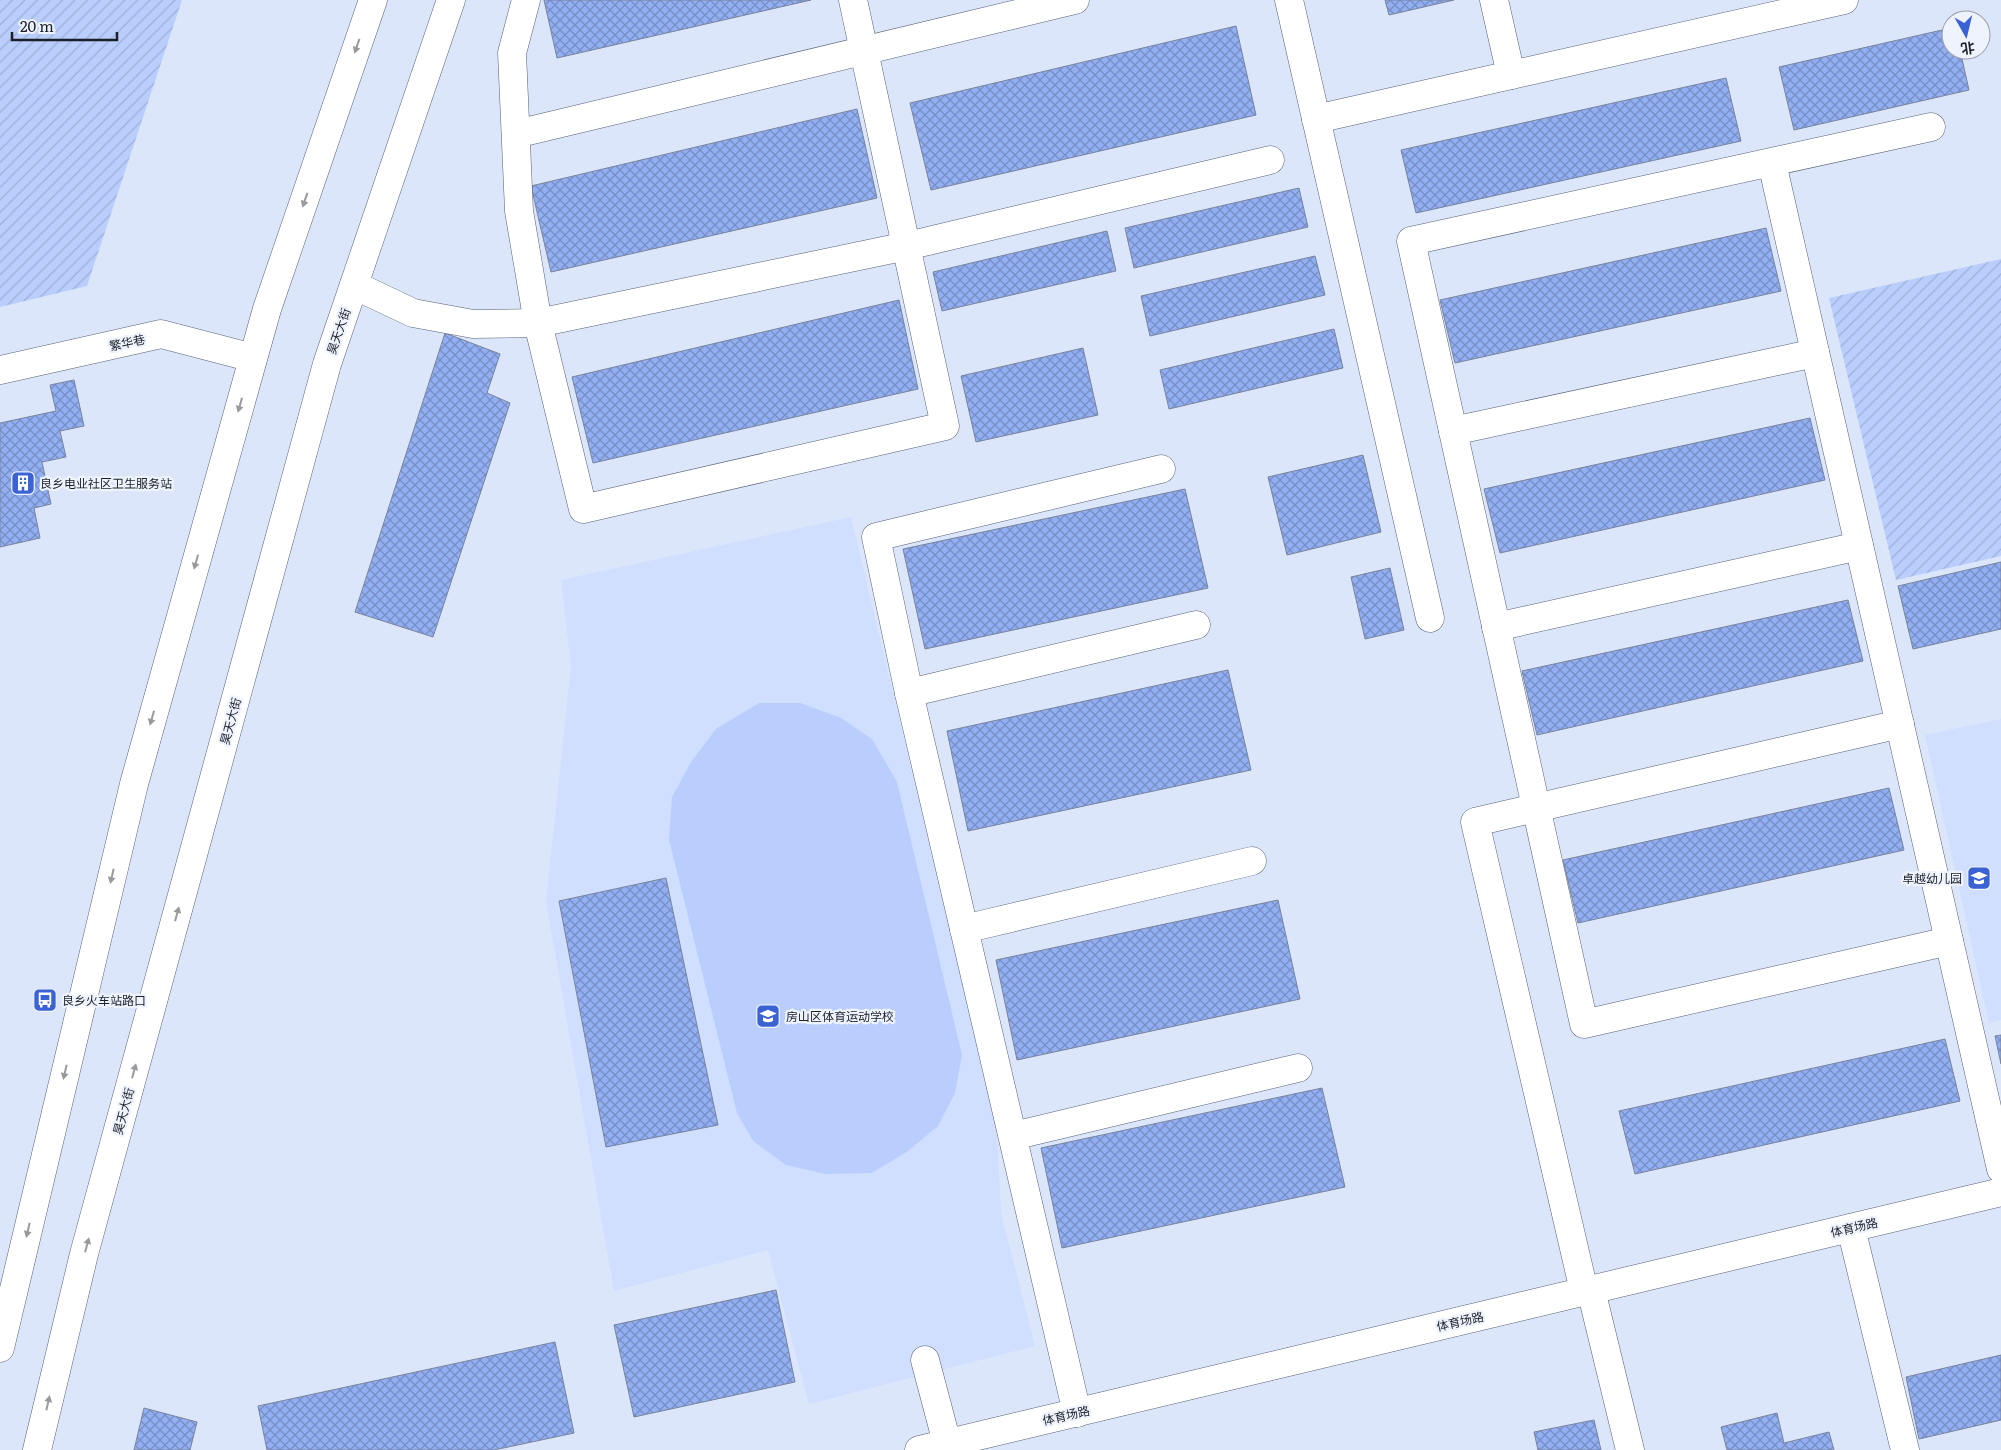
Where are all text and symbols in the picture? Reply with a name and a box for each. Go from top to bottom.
scale bar [12,10,118,42]
north arrow [1941,10,1991,60]
text: 20 m [20,14,54,37]
text: 北 [1960,38,1976,60]
one-way arrow [353,39,361,54]
one-way arrow [301,193,309,208]
street label: 昊天大街 [322,305,354,357]
street label: 繁华巷 [108,329,146,355]
one-way arrow [236,398,244,413]
building icon: 良乡电业社区卫生服务站 [10,470,36,496]
place label: 良乡电业社区卫生服务站 [40,474,172,492]
one-way arrow [192,554,200,569]
street label: 昊天大街 [215,695,245,747]
one-way arrow [148,711,156,726]
school or university icon: 卓越幼儿园 [1966,865,1992,891]
one-way arrow [108,868,116,883]
place label: 卓越幼儿园 [1902,869,1962,887]
one-way arrow [173,907,181,922]
bus stop icon: 良乡火车站路口 [32,987,58,1013]
place label: 良乡火车站路口 [62,991,146,1009]
school or university icon: 房山区体育运动学校 [755,1003,781,1029]
place label: 房山区体育运动学校 [786,1007,894,1025]
one-way arrow [130,1063,138,1079]
one-way arrow [61,1064,69,1079]
street label: 昊天大街 [108,1085,138,1137]
street label: 体育场路 [1829,1213,1879,1241]
one-way arrow [24,1222,32,1237]
one-way arrow [83,1237,91,1252]
street label: 体育场路 [1435,1307,1485,1335]
one-way arrow [45,1395,53,1410]
street label: 体育场路 [1041,1401,1091,1429]

